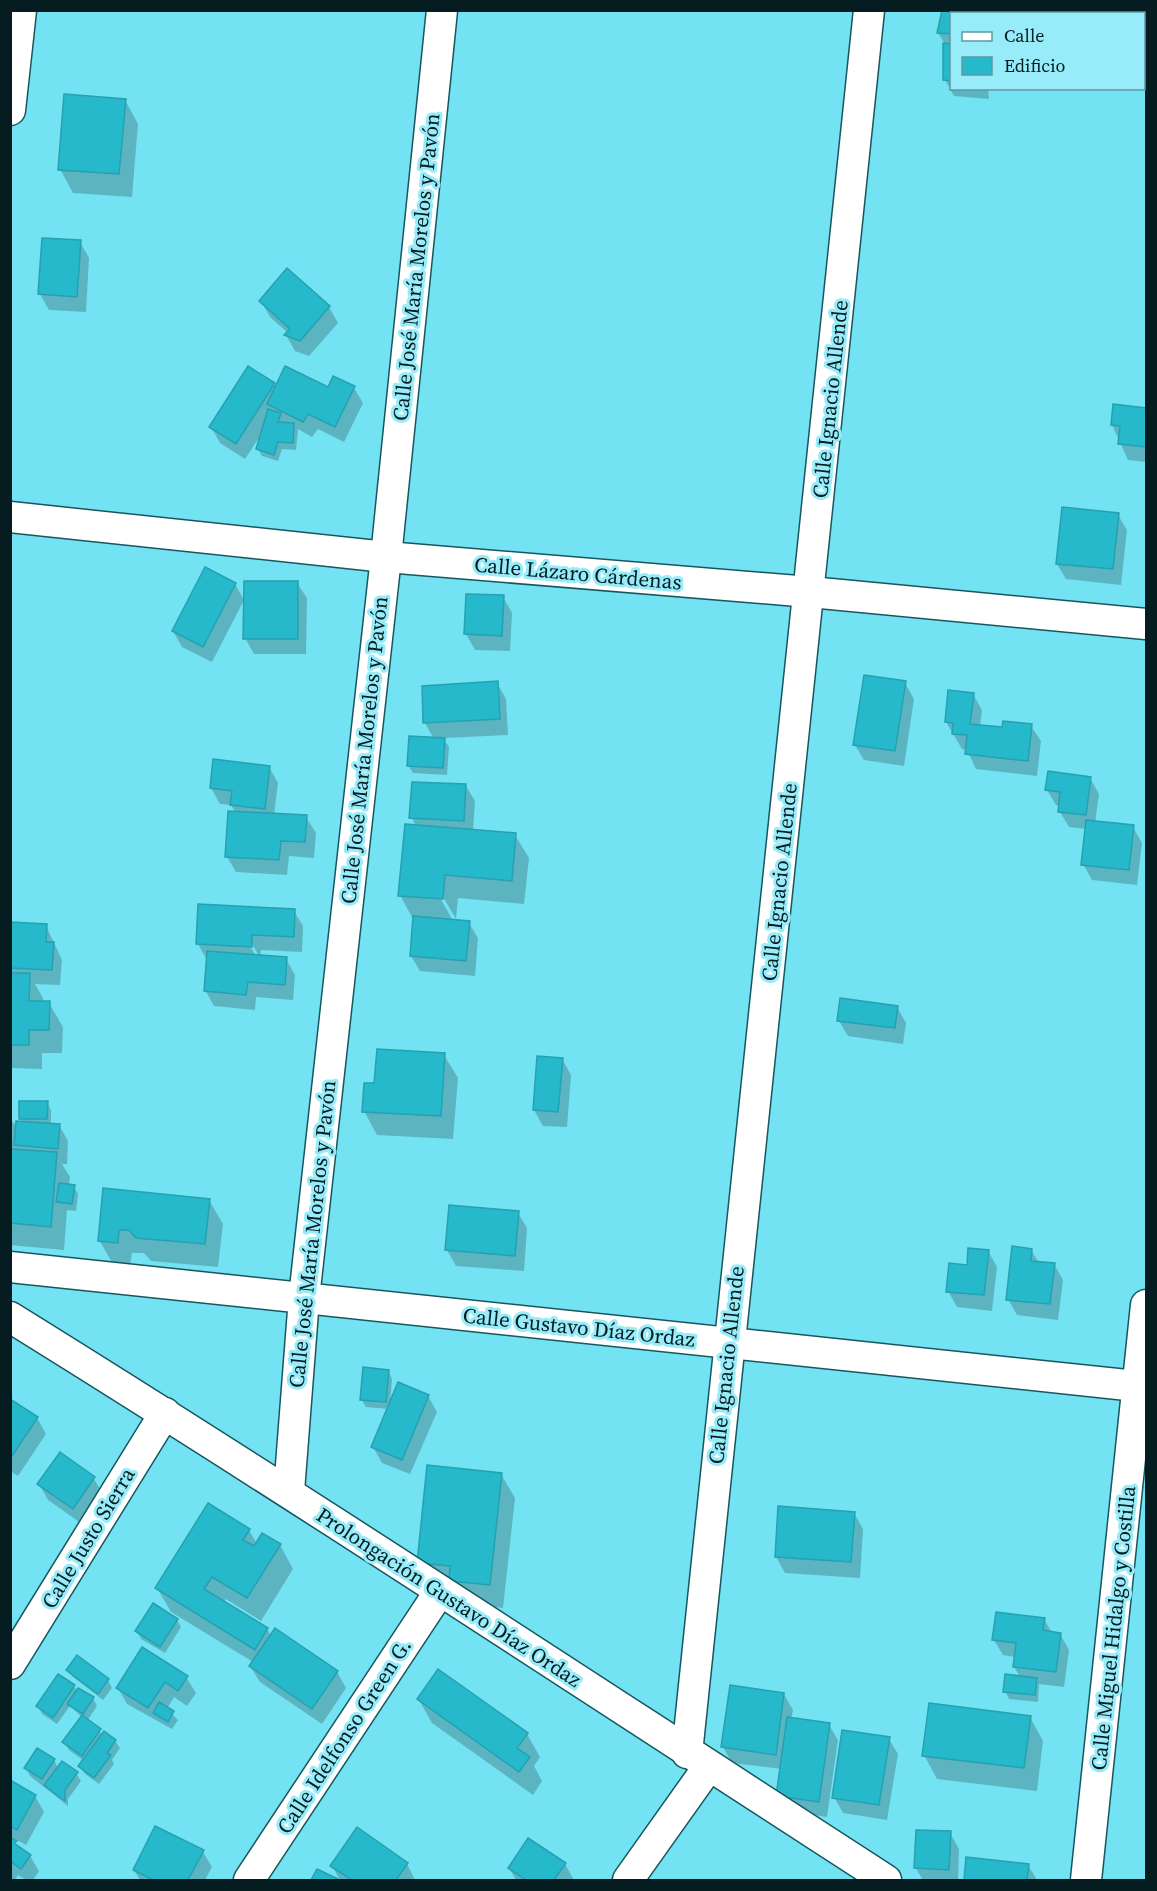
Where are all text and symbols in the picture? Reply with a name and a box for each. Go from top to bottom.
legend [950,12,1145,90]
text: Calle [1004,23,1044,48]
text: Edificio [1004,53,1065,78]
street label: Calle José María Morelos y Pavón [385,111,447,422]
street label: Calle Ignacio Allende [805,298,855,500]
street label: Calle Lázaro Cárdenas [473,549,683,597]
street label: Calle José María Morelos y Pavón [333,594,395,905]
street label: Calle Ignacio Allende [754,781,804,983]
street label: Calle José María Morelos y Pavón [281,1078,343,1389]
street label: Calle Ignacio Allende [701,1264,751,1466]
street label: Calle Gustavo Díaz Ordaz [461,1300,697,1354]
street label: Calle Justo Sierra [34,1462,142,1614]
street label: Calle Miguel Hidalgo y Costilla [1084,1484,1142,1772]
street label: Prolongación Gustavo Díaz Ordaz [311,1500,588,1694]
street label: Calle Idelfonso Green G. [270,1633,418,1839]

